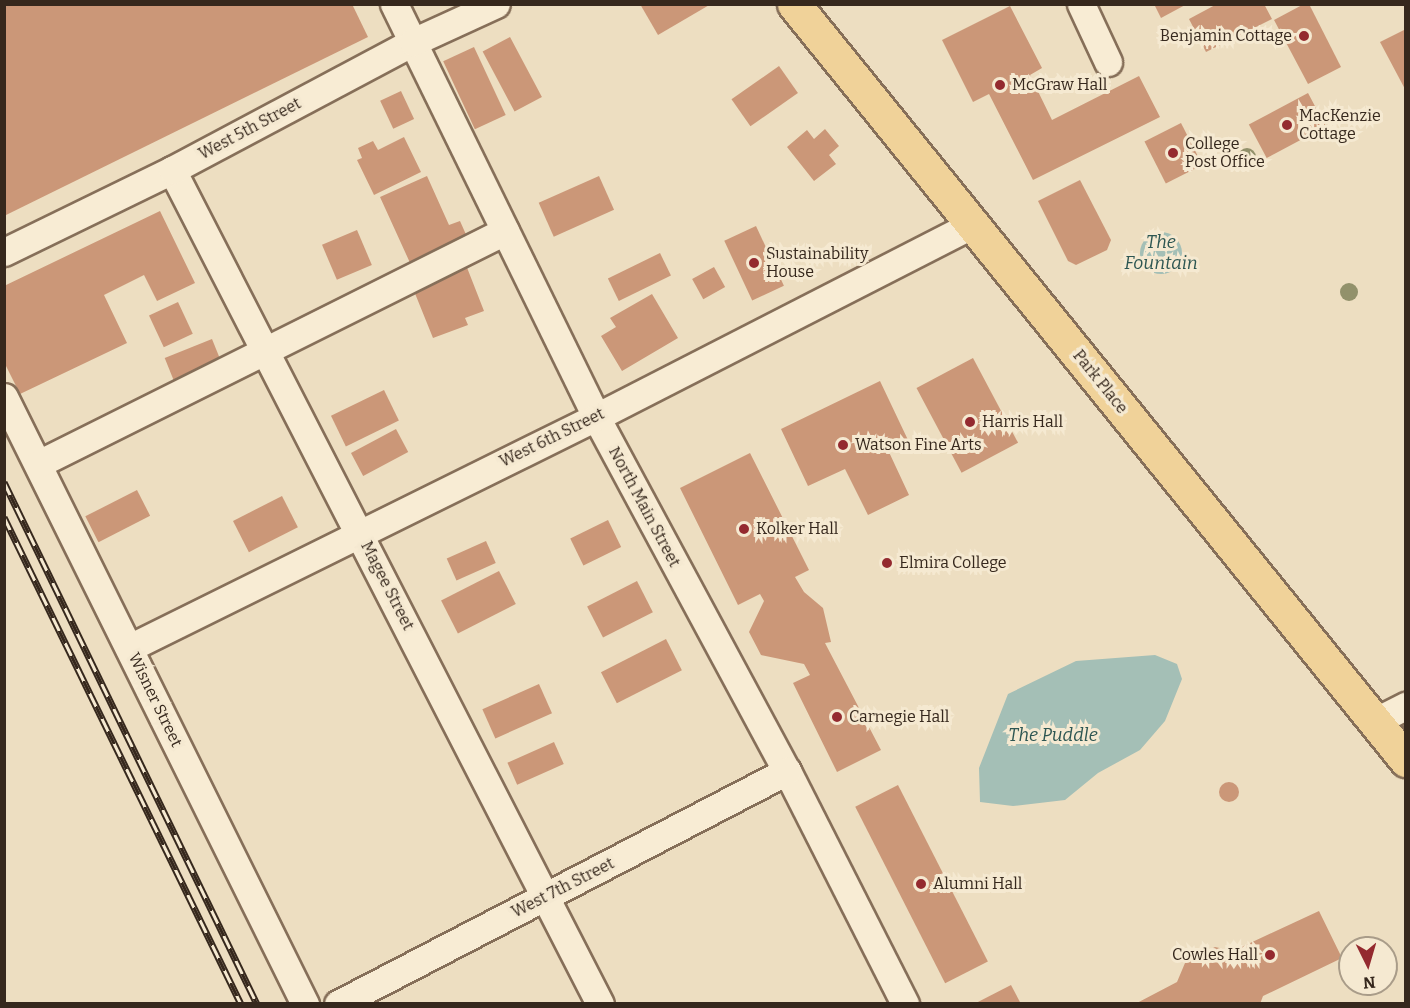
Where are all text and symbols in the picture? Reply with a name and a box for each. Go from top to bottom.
place label: Benjamin Cottage [1160,26,1292,46]
marker: Benjamin Cottage [1297,29,1311,43]
place label: McGraw Hall [1012,75,1107,95]
marker: McGraw Hall [993,78,1007,92]
street label: West 5th Street [196,94,304,164]
place label: MacKenzie Cottage [1299,106,1381,144]
marker: MacKenzie Cottage [1280,118,1294,132]
place label: College Post Office [1185,134,1265,172]
marker: College Post Office [1166,146,1180,160]
water label: The Fountain [1124,232,1198,274]
place label: Sustainability House [766,244,868,282]
marker: Sustainability House [747,256,761,270]
street label: Park Place [1069,346,1131,418]
street label: West 6th Street [497,404,607,472]
place label: Harris Hall [982,412,1063,432]
marker: Harris Hall [963,415,977,429]
place label: Watson Fine Arts [855,435,982,455]
marker: Watson Fine Arts [836,438,850,452]
street label: North Main Street [604,444,684,570]
place label: Kolker Hall [756,519,838,539]
marker: Kolker Hall [737,522,751,536]
street label: Magee Street [356,538,418,634]
place label: Elmira College [899,553,1007,573]
marker: Elmira College [880,556,894,570]
street label: Wisner Street [124,650,186,750]
place label: Carnegie Hall [849,707,949,727]
marker: Carnegie Hall [830,710,844,724]
water label: The Puddle [1008,724,1098,746]
street label: West 7th Street [508,854,618,922]
place label: Alumni Hall [933,874,1022,894]
marker: Alumni Hall [914,877,928,891]
north arrow [1338,936,1398,996]
place label: Cowles Hall [1172,945,1258,965]
marker: Cowles Hall [1263,948,1277,962]
text: N [1362,972,1376,992]

